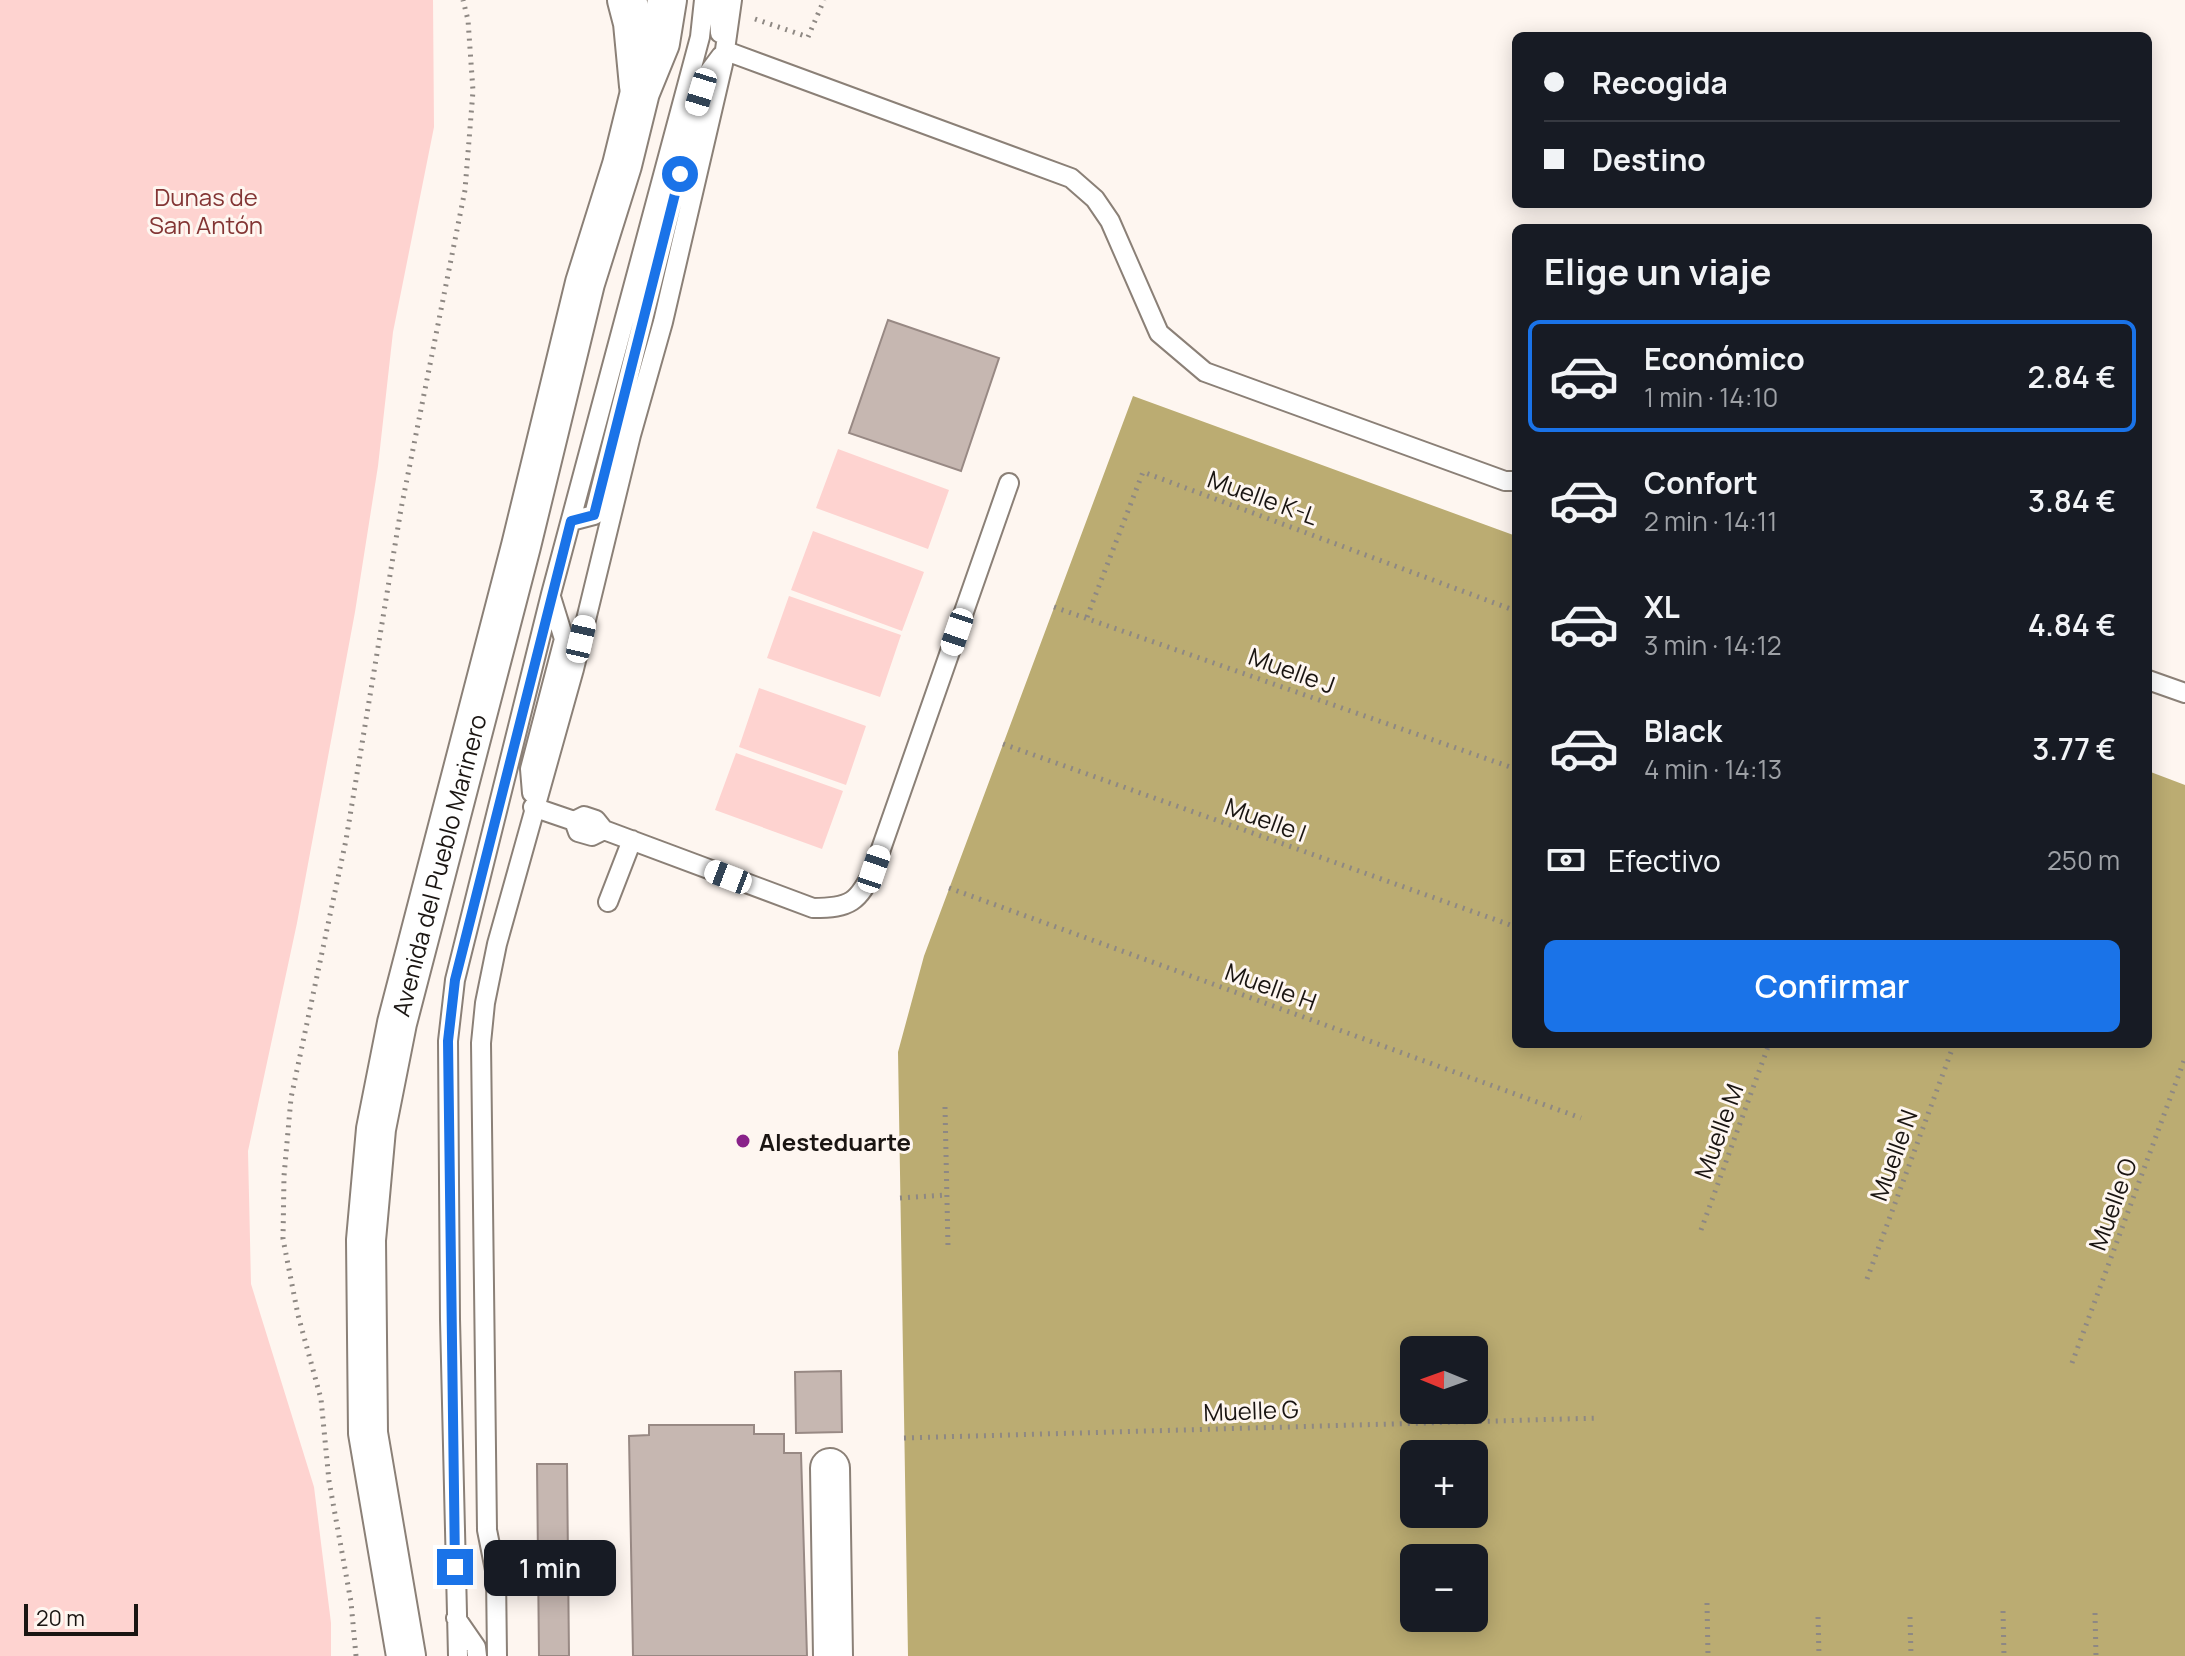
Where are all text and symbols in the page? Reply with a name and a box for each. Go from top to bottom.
text: Recogida [1592,62,1728,103]
car [683,66,719,118]
text: Destino [1592,139,1706,180]
route start [662,156,698,192]
park label: Dunas de San Antón [149,180,263,241]
text: Elige un viaje [1544,247,1771,296]
text: Económico [1644,338,1805,379]
icon: car [1548,340,1620,412]
text: 2.84 € [2028,356,2116,397]
text: 1 min · 14:10 [1644,379,1778,415]
street label: Muelle K-L [1203,462,1323,532]
text: Confort [1644,462,1758,503]
icon: car [1548,464,1620,536]
text: 3.84 € [2028,480,2116,521]
text: 2 min · 14:11 [1644,503,1777,539]
text: XL [1644,586,1680,627]
icon: car [1548,588,1620,660]
text: 4.84 € [2028,604,2116,645]
car [938,605,976,659]
car [564,613,598,665]
text: 3 min · 14:12 [1644,627,1782,663]
street label: Muelle J [1244,639,1340,701]
street label: Avenida del Pueblo Marinero [383,710,493,1020]
text: Black [1644,710,1722,751]
icon: car [1548,712,1620,784]
text: 3.77 € [2032,728,2116,769]
text: 4 min · 14:13 [1644,751,1782,787]
street label: Muelle I [1221,789,1311,849]
icon: cash [1544,838,1588,882]
text: Efectivo [1608,840,1721,881]
car [855,842,893,896]
text: 250 m [2047,842,2120,878]
car [701,857,755,897]
button: Confirmar [1544,940,2120,1032]
street label: Muelle H [1221,954,1321,1018]
street label: Muelle M [1686,1079,1750,1183]
street label: Muelle N [1861,1105,1925,1205]
place label: Alesteduarte [759,1125,911,1158]
marker: Alesteduarte [734,1132,752,1150]
street label: Muelle O [2080,1153,2144,1255]
north arrow [1400,1336,1488,1424]
map controls [1400,1336,1488,1632]
street label: Muelle G [1203,1392,1299,1428]
button: + [1400,1440,1488,1528]
callout: 1 min [483,1539,615,1595]
button: − [1400,1544,1488,1632]
route end [437,1549,473,1585]
text: 1 min [519,1550,581,1586]
scale bar [24,1600,138,1636]
text: 20 m [36,1603,85,1633]

